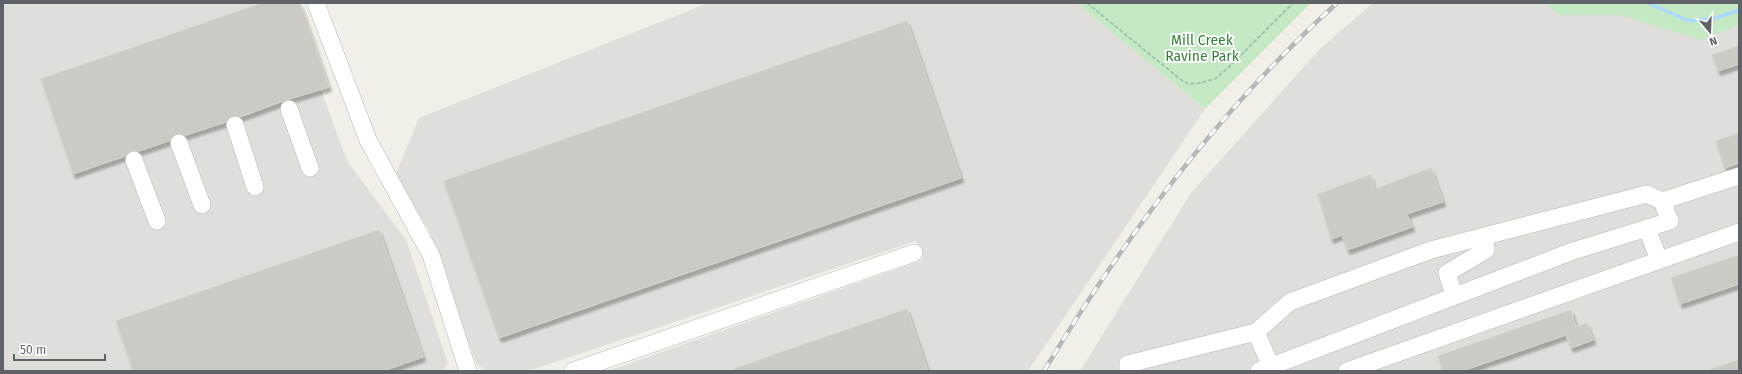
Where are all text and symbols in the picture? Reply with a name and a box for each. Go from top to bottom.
north arrow [1690,12,1730,52]
park label: Mill Creek Ravine Park [1165,32,1240,65]
text: N [1708,34,1719,48]
scale bar [14,336,105,362]
text: 50 m [20,343,46,357]

